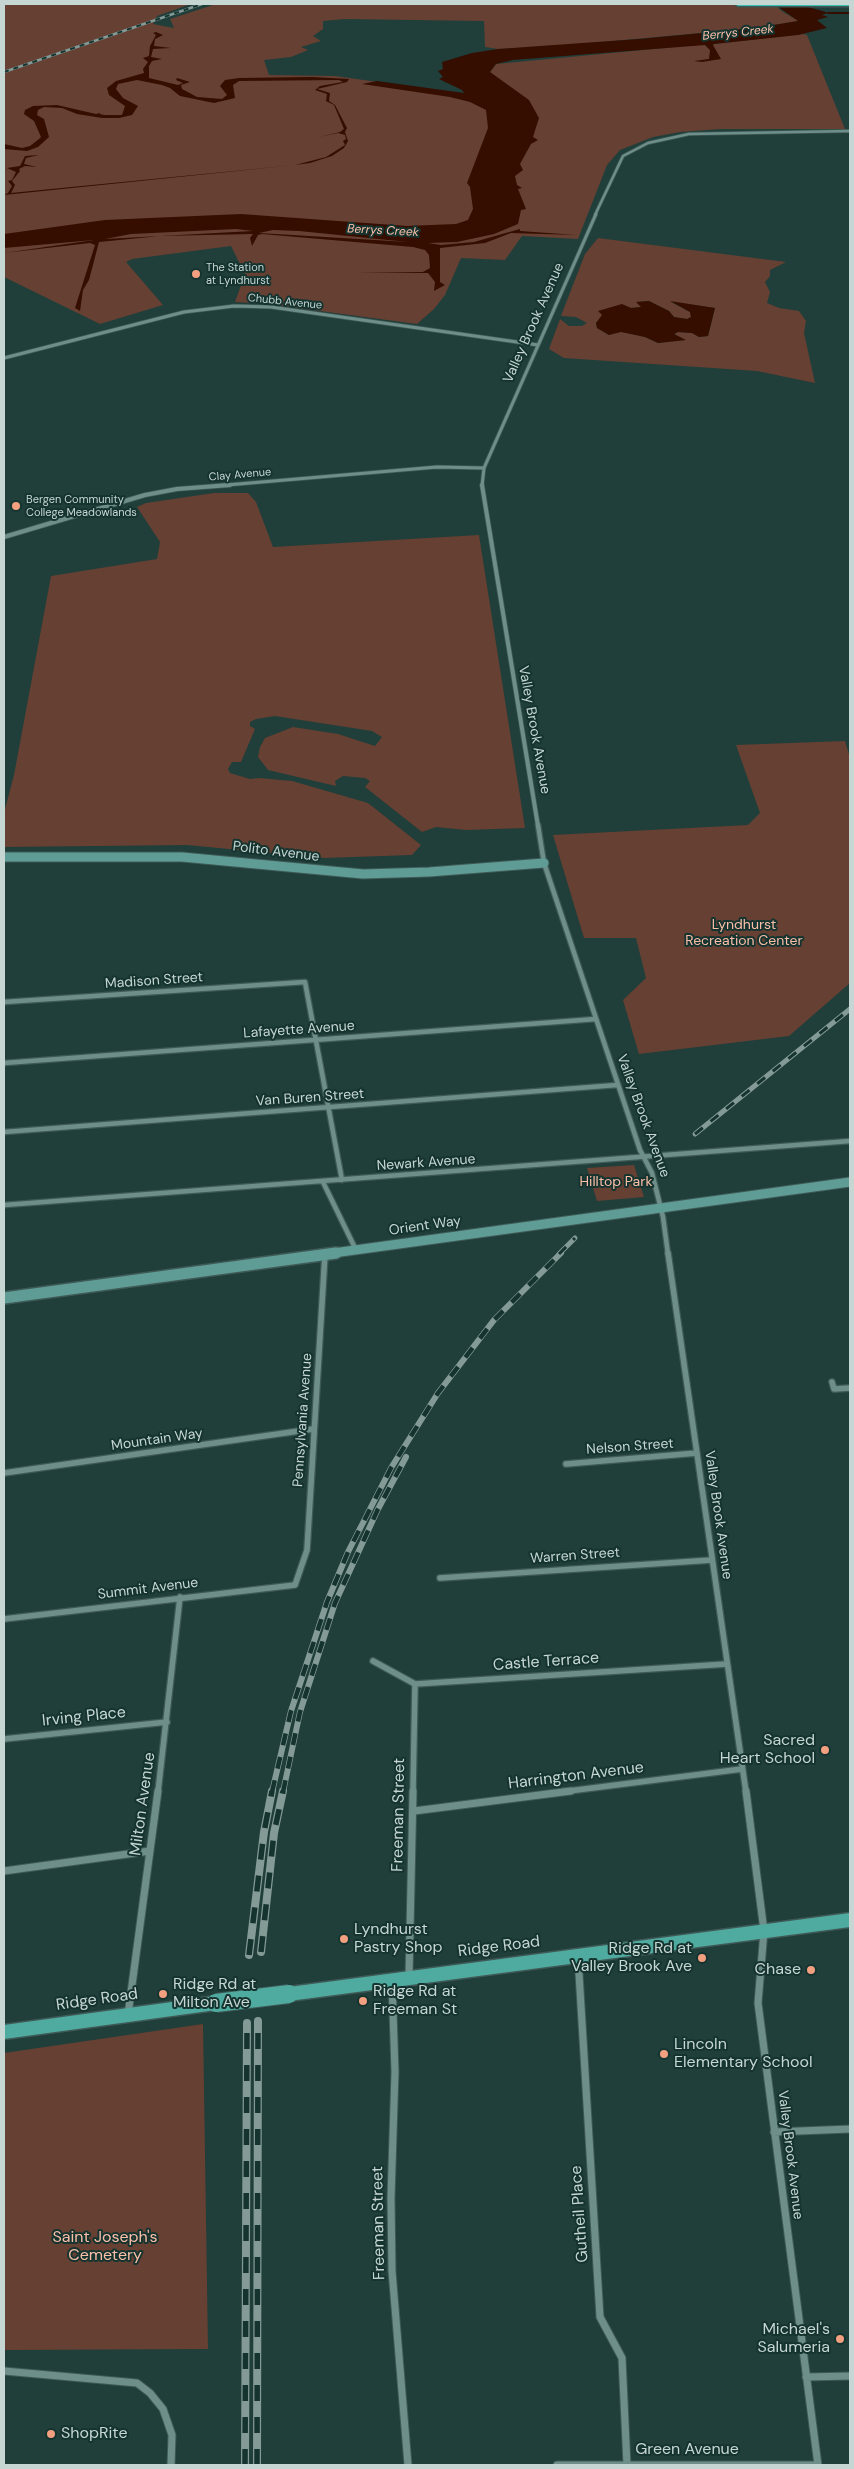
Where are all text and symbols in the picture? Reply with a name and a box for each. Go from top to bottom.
water label: Berrys Creek [702,22,774,44]
water label: Berrys Creek [347,222,419,240]
street label: Valley Brook Avenue [500,260,568,386]
place label: The Station at Lyndhurst [206,261,270,287]
marker: The Station at Lyndhurst [190,268,202,280]
street label: Chubb Avenue [247,292,323,312]
street label: Clay Avenue [208,466,272,484]
place label: Bergen Community College Meadowlands [26,493,137,519]
marker: Bergen Community College Meadowlands [10,500,22,512]
street label: Valley Brook Avenue [514,665,554,795]
street label: Polito Avenue [232,838,320,866]
park label: Lyndhurst Recreation Center [685,917,803,950]
street label: Madison Street [104,969,204,993]
street label: Lafayette Avenue [243,1018,355,1042]
street label: Valley Brook Avenue [613,1052,673,1180]
street label: Van Buren Street [255,1086,365,1110]
street label: Newark Avenue [376,1151,476,1175]
park label: Hilltop Park [580,1174,652,1190]
street label: Orient Way [388,1213,462,1239]
street label: Pennsylvania Avenue [290,1352,316,1488]
street label: Mountain Way [110,1425,204,1455]
street label: Nelson Street [586,1436,674,1458]
street label: Valley Brook Avenue [701,1449,735,1581]
street label: Warren Street [530,1544,620,1568]
street label: Summit Avenue [97,1574,199,1604]
street label: Castle Terrace [492,1649,600,1675]
street label: Irving Place [41,1703,127,1731]
place label: Sacred Heart School [720,1731,815,1769]
marker: Sacred Heart School [819,1744,831,1756]
street label: Milton Avenue [126,1751,160,1857]
street label: Freeman Street [388,1758,410,1872]
street label: Harrington Avenue [507,1758,645,1794]
place label: Lyndhurst Pastry Shop [354,1920,443,1958]
street label: Ridge Road [457,1932,541,1962]
marker: Lyndhurst Pastry Shop [338,1933,350,1945]
place label: Ridge Rd at Valley Brook Ave [571,1939,692,1977]
marker: Ridge Rd at Valley Brook Ave [696,1952,708,1964]
place label: Chase [755,1960,801,1980]
marker: Chase [805,1964,817,1976]
place label: Ridge Rd at Milton Ave [173,1975,256,2013]
place label: Ridge Rd at Freeman St [373,1982,457,2020]
street label: Ridge Road [55,1985,139,2015]
marker: Ridge Rd at Milton Ave [157,1988,169,2000]
marker: Ridge Rd at Freeman St [357,1995,369,2007]
place label: Lincoln Elementary School [674,2035,812,2073]
marker: Lincoln Elementary School [658,2048,670,2060]
street label: Valley Brook Avenue [774,2089,806,2221]
street label: Gutheil Place [567,2165,593,2263]
street label: Freeman Street [368,2166,390,2280]
park label: Saint Joseph's Cemetery [52,2228,158,2266]
place label: Michael's Salumeria [757,2320,830,2358]
marker: Michael's Salumeria [834,2333,846,2345]
place label: ShopRite [61,2424,127,2444]
marker: ShopRite [45,2428,57,2440]
street label: Green Avenue [635,2440,739,2460]

